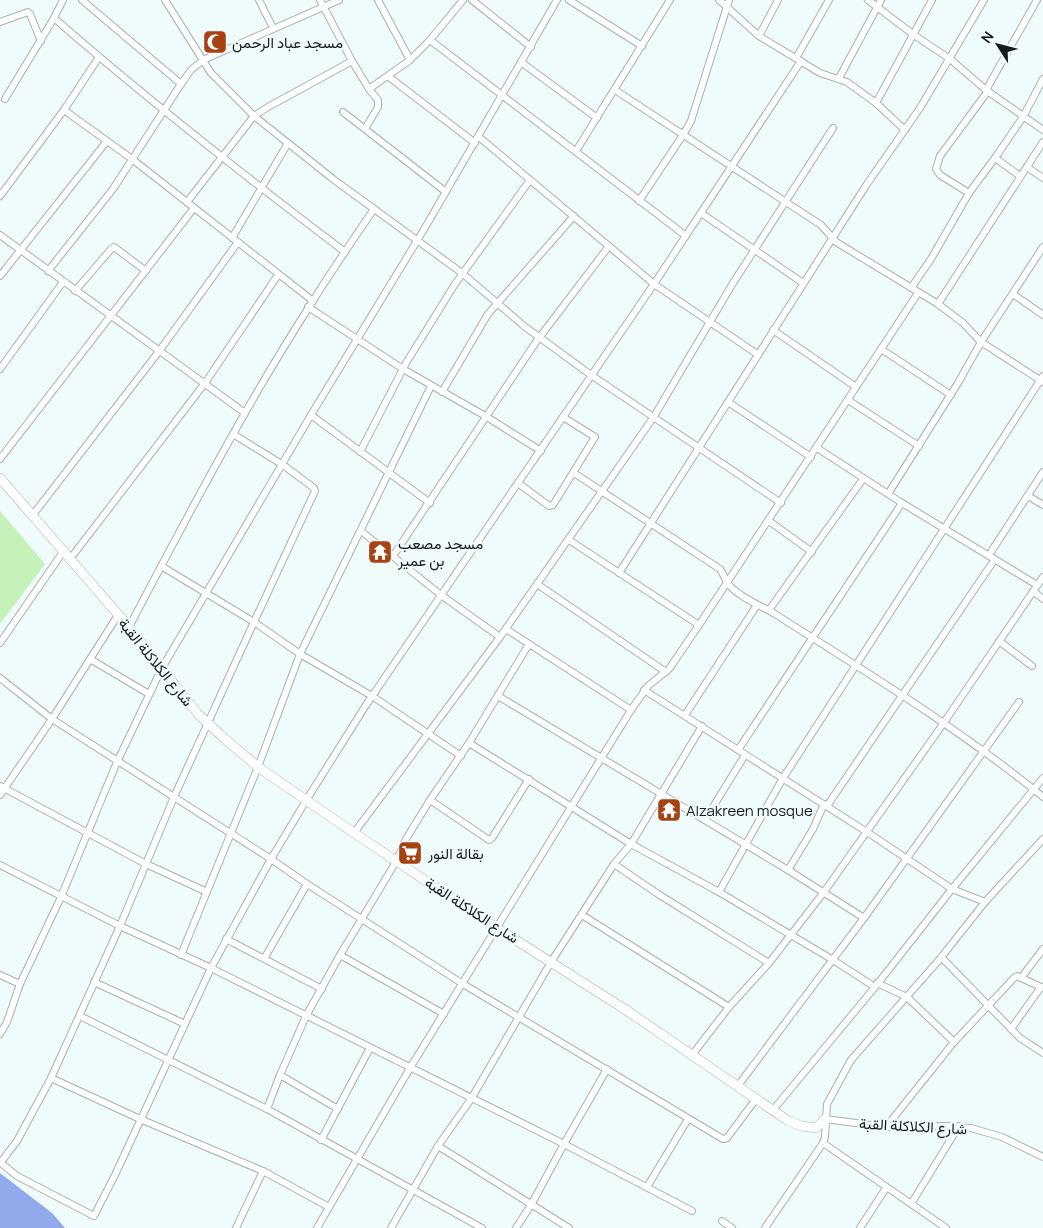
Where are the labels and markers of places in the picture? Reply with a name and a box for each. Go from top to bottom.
mosque icon: مسجد عباد الرحمن [202,29,228,55]
place label: مسجد عباد الرحمن [232,32,343,53]
place label: مسجد مصعب بن عمير [397,533,483,571]
temple icon: مسجد مصعب بن عمير [367,539,393,565]
temple icon: Alzakreen mosque [656,797,682,823]
place label: Alzakreen mosque [686,800,813,821]
supermarket icon: بقالة النور [397,840,423,866]
place label: بقالة النور [427,843,484,864]

